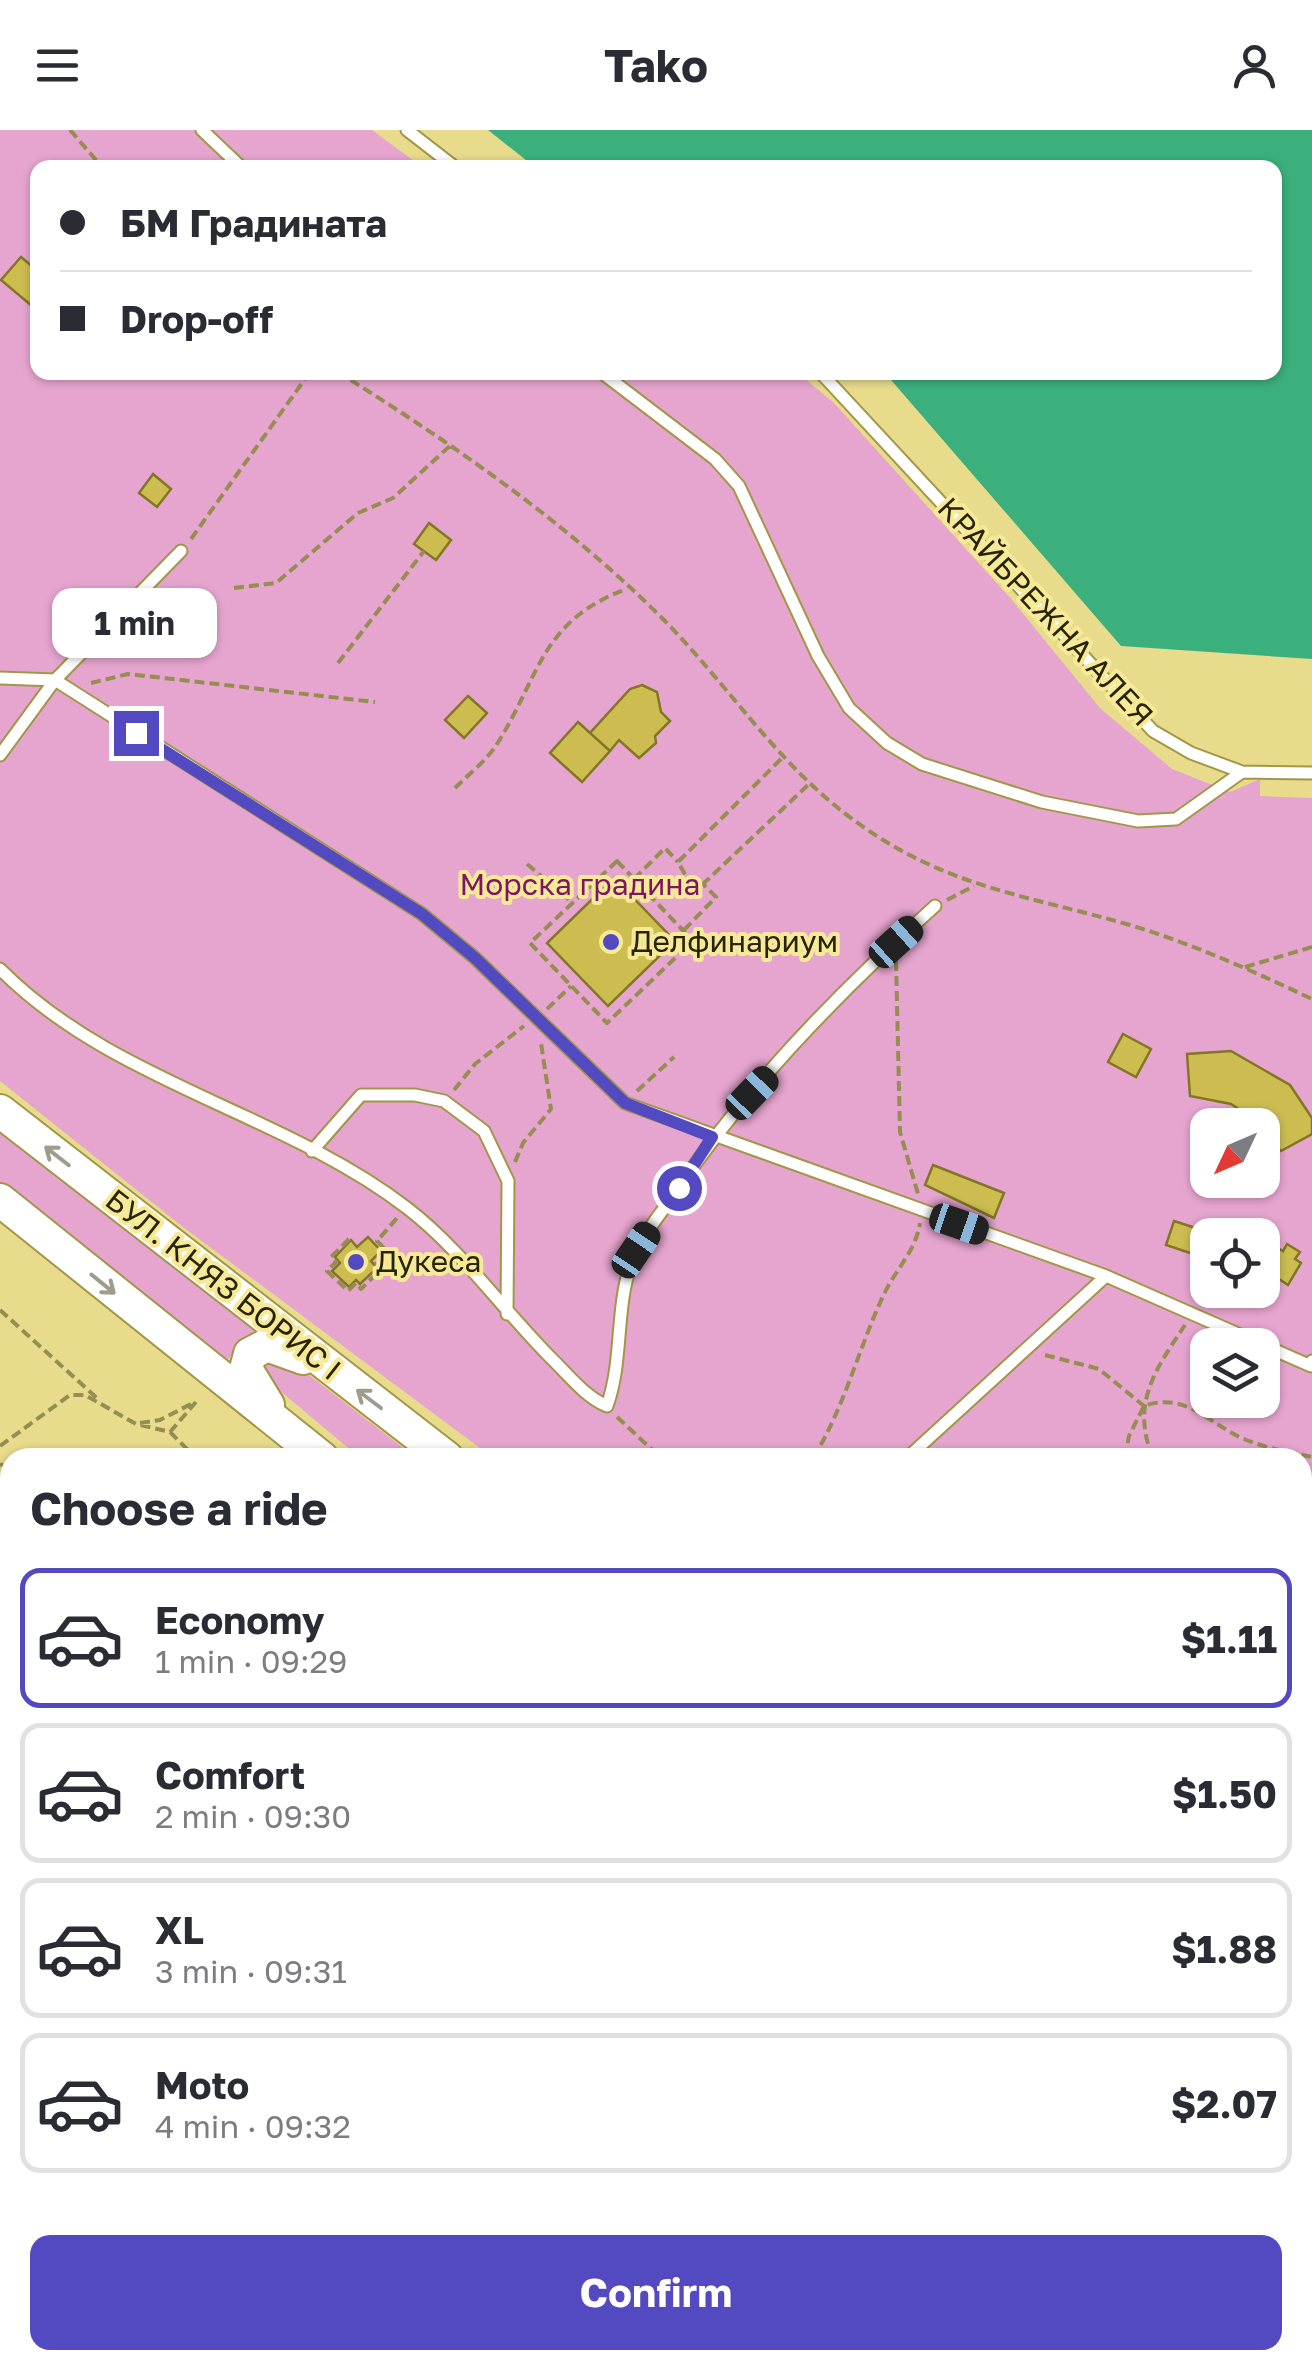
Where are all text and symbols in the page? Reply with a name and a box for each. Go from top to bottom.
icon: menu [30,38,85,93]
text: Tako [604,38,708,92]
icon: person [1227,38,1282,93]
text: БМ Градината [120,200,387,245]
text: Drop-off [120,296,273,341]
street label: КРАЙБРЕЖНА АЛЕЯ [931,490,1161,733]
callout: 1 min [54,588,218,658]
text: 1 min [94,604,175,642]
route end [114,711,159,756]
park label: Морска градина [460,866,700,902]
car [864,911,928,973]
place label: Делфинариум [631,923,838,959]
marker: Делфинариум [600,931,622,953]
car [720,1061,784,1125]
north arrow [1190,1108,1280,1198]
map controls [1190,1108,1280,1418]
one-way arrow [45,1145,71,1167]
route start [657,1166,702,1211]
street label: БУЛ. КНЯЗ БОРИС I [99,1181,348,1387]
car [926,1200,992,1248]
car [607,1217,665,1283]
button: locate [1190,1218,1280,1308]
place label: Дукеса [376,1243,481,1279]
marker: Дукеса [345,1251,367,1273]
one-way arrow [89,1273,116,1294]
button: layers [1190,1328,1280,1418]
one-way arrow [356,1388,383,1409]
text: Choose a ride [30,1481,328,1535]
icon: car [35,1593,125,1683]
text: Economy [155,1597,324,1642]
text: $1.11 [1181,1616,1277,1661]
text: 1 min · 09:29 [155,1642,347,1680]
icon: car [35,1748,125,1838]
text: Comfort [155,1752,305,1797]
text: $1.50 [1172,1771,1277,1816]
text: 2 min · 09:30 [155,1797,351,1835]
icon: car [35,1903,125,1993]
text: XL [155,1907,204,1952]
text: $1.88 [1171,1926,1277,1971]
text: 3 min · 09:31 [155,1952,347,1990]
icon: car [35,2058,125,2148]
text: Moto [155,2062,249,2107]
text: $2.07 [1171,2081,1277,2126]
text: 4 min · 09:32 [155,2107,351,2145]
button: Confirm [30,2235,1282,2350]

